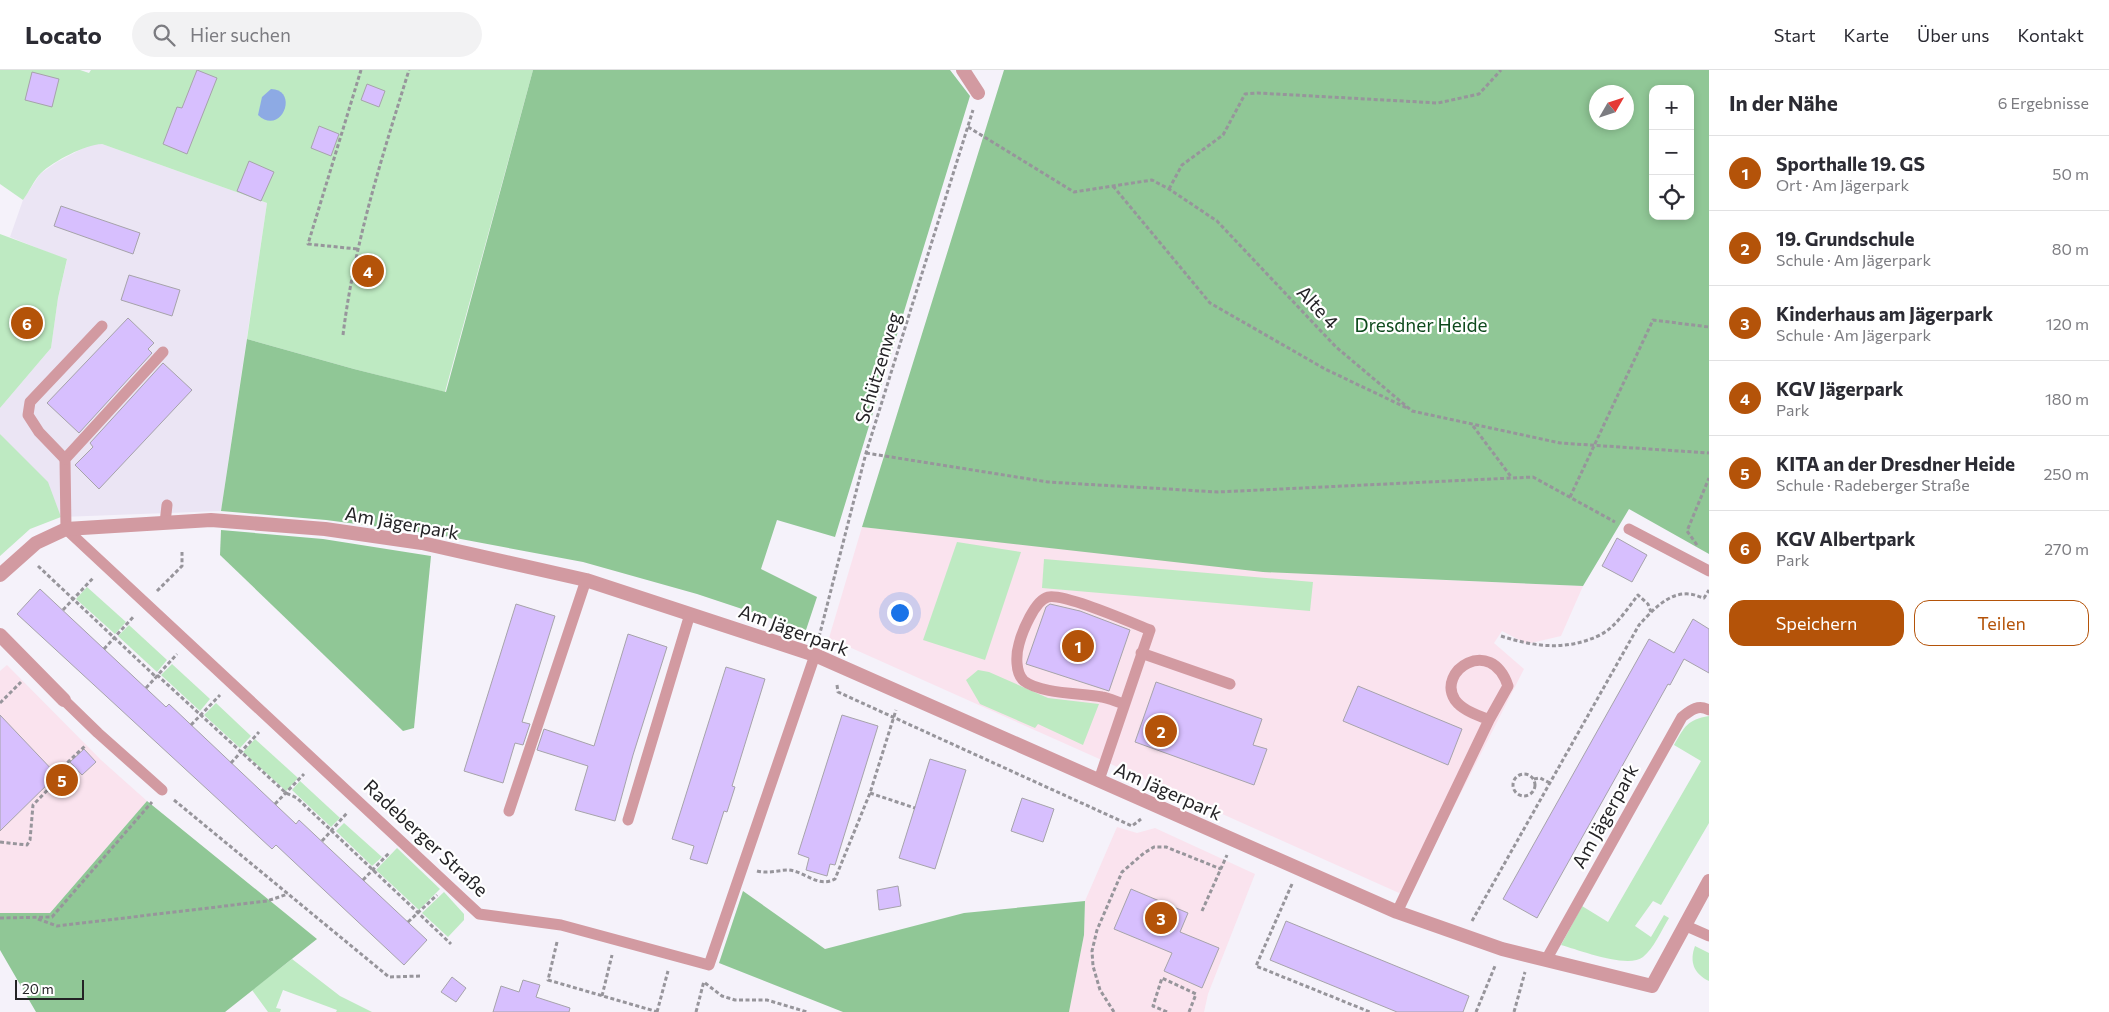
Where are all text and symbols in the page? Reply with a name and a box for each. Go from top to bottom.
search box [132,12,482,57]
text: Locato [25,20,102,49]
icon: search [150,21,178,49]
text: Hier suchen [190,23,291,46]
text: Start [1774,24,1816,46]
text: Karte [1844,24,1889,46]
text: Über uns [1917,24,1990,46]
text: Kontakt [2018,24,2084,46]
north arrow [1589,85,1634,130]
map controls [1649,85,1694,220]
button: + [1649,85,1694,130]
text: In der Nähe [1729,90,1838,115]
text: 6 Ergebnisse [1998,93,2089,112]
button: − [1649,130,1694,175]
text: Sporthalle 19. GS [1776,152,1925,175]
text: 1 [1741,164,1749,183]
text: 50 m [2052,164,2089,183]
button: locate [1649,175,1694,220]
text: Ort · Am Jägerpark [1776,175,1909,194]
text: 19. Grundschule [1776,227,1914,250]
text: 2 [1740,239,1750,258]
text: 80 m [2052,239,2089,258]
text: Schule · Am Jägerpark [1776,250,1931,269]
pin: 4 [352,252,384,290]
street label: Alte 4 [1293,280,1344,333]
text: Kinderhaus am Jägerpark [1776,302,1993,325]
pin: 6 [11,304,43,342]
street label: Schützenweg [850,309,905,426]
park label: Dresdner Heide [1354,313,1488,336]
text: 3 [1740,314,1750,333]
text: 120 m [2046,314,2089,333]
text: Schule · Am Jägerpark [1776,325,1931,344]
text: KGV Jägerpark [1776,377,1903,400]
text: 4 [1740,389,1750,408]
text: 180 m [2045,389,2089,408]
text: Park [1776,400,1809,419]
text: KITA an der Dresdner Heide [1776,452,2015,475]
text: 5 [1740,464,1750,483]
text: 250 m [2043,464,2089,483]
text: Schule · Radeberger Straße [1776,475,1970,494]
street label: Am Jägerpark [343,501,461,544]
text: KGV Albertpark [1776,527,1915,550]
text: 6 [1740,539,1750,558]
text: 270 m [2044,539,2089,558]
text: Park [1776,550,1809,569]
street label: Am Jägerpark [736,599,852,660]
your location [887,600,913,626]
button: Speichern [1729,600,1904,646]
button: Teilen [1914,600,2089,646]
pin: 1 [1062,627,1094,665]
pin: 2 [1145,712,1177,750]
street label: Am Jägerpark [1111,757,1226,825]
street label: Am Jägerpark [1567,760,1643,872]
pin: 5 [46,761,78,799]
street label: Radeberger Straße [359,774,493,901]
pin: 3 [1145,899,1177,937]
scale bar [15,977,84,1000]
text: 20 m [22,980,54,997]

